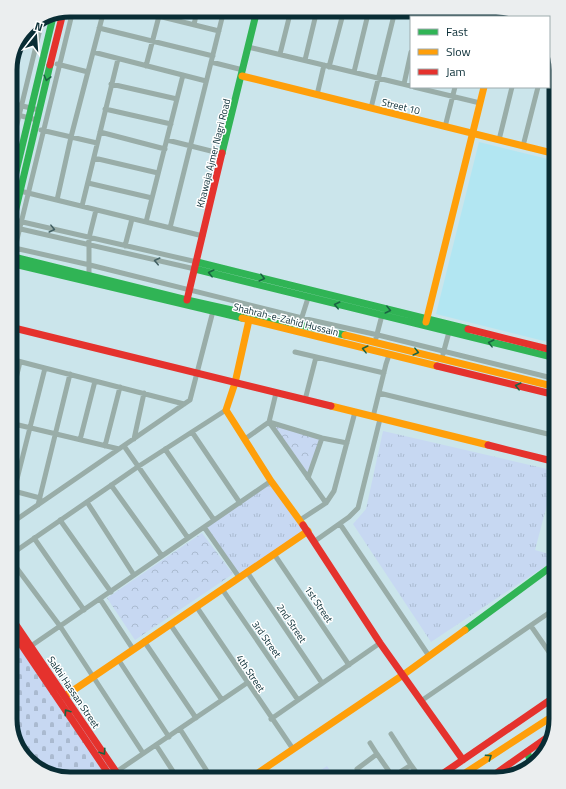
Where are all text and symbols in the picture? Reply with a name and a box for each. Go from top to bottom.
north arrow [16,16,56,56]
legend [410,16,550,88]
text: N [33,18,45,35]
text: Fast [446,22,469,41]
text: Slow [446,42,471,61]
text: Jam [446,62,466,81]
one-way arrow [43,75,51,81]
street label: Street 10 [380,94,422,119]
street label: Khawaja Ajmer Nagri Road [193,97,234,209]
one-way arrow [48,224,55,233]
one-way arrow [154,257,160,265]
one-way arrow [208,270,214,278]
one-way arrow [258,274,265,282]
street label: Shahrah-e-Zahid Hussain [232,299,340,340]
one-way arrow [334,301,341,309]
one-way arrow [385,305,391,313]
one-way arrow [488,339,494,347]
one-way arrow [361,345,368,353]
one-way arrow [412,347,419,356]
one-way arrow [515,382,522,391]
street label: 1st Street [301,583,337,626]
street label: 2nd Street [273,601,310,646]
street label: 3rd Street [248,618,285,661]
street label: 4th Street [232,651,269,695]
street label: Sakhi Hassan Street [44,653,104,732]
one-way arrow [64,709,72,716]
one-way arrow [98,748,106,755]
one-way arrow [485,754,492,762]

